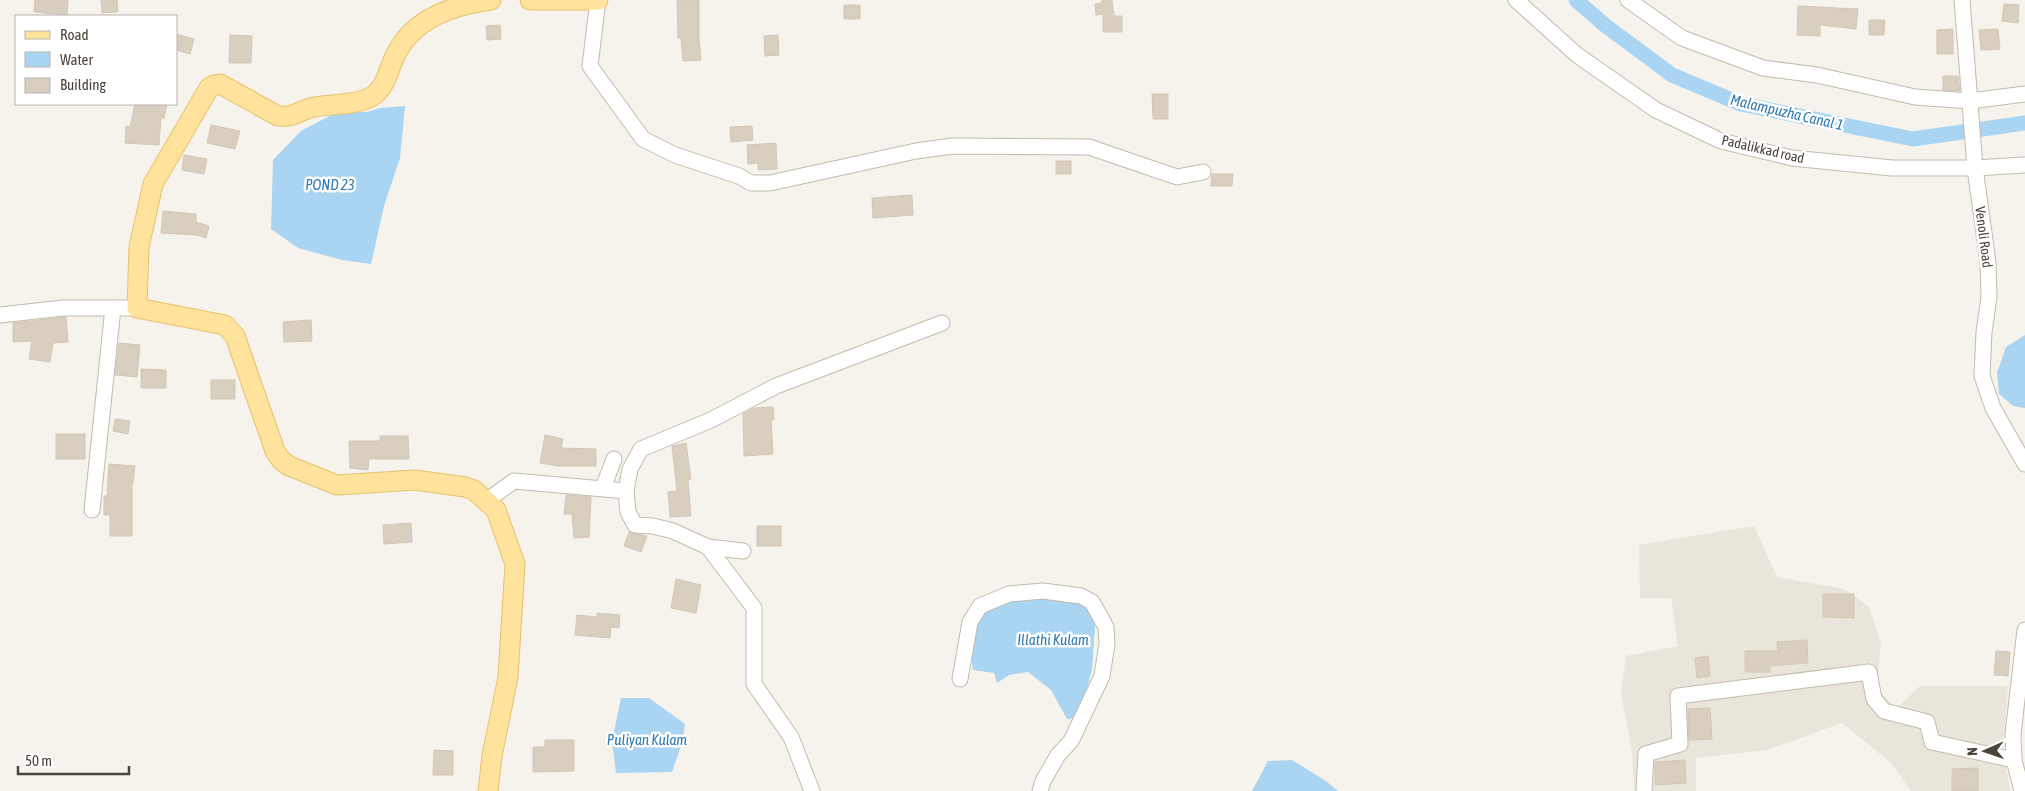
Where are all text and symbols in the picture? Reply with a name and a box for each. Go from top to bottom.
legend [15,15,178,105]
text: Road [60,26,89,43]
text: Water [60,51,93,68]
text: Building [60,76,106,93]
water label: Malampuzha Canal 1 [1729,91,1845,133]
street label: Padalikkad road [1720,132,1806,166]
water label: POND 23 [305,176,355,193]
street label: Venoli Road [1972,205,1996,269]
water label: Illathi Kulam [1017,631,1089,648]
north arrow [1960,726,2010,776]
water label: Puliyan Kulam [607,731,687,748]
scale bar [18,744,129,776]
text: N [1964,747,1980,756]
text: 50 m [25,752,52,769]

